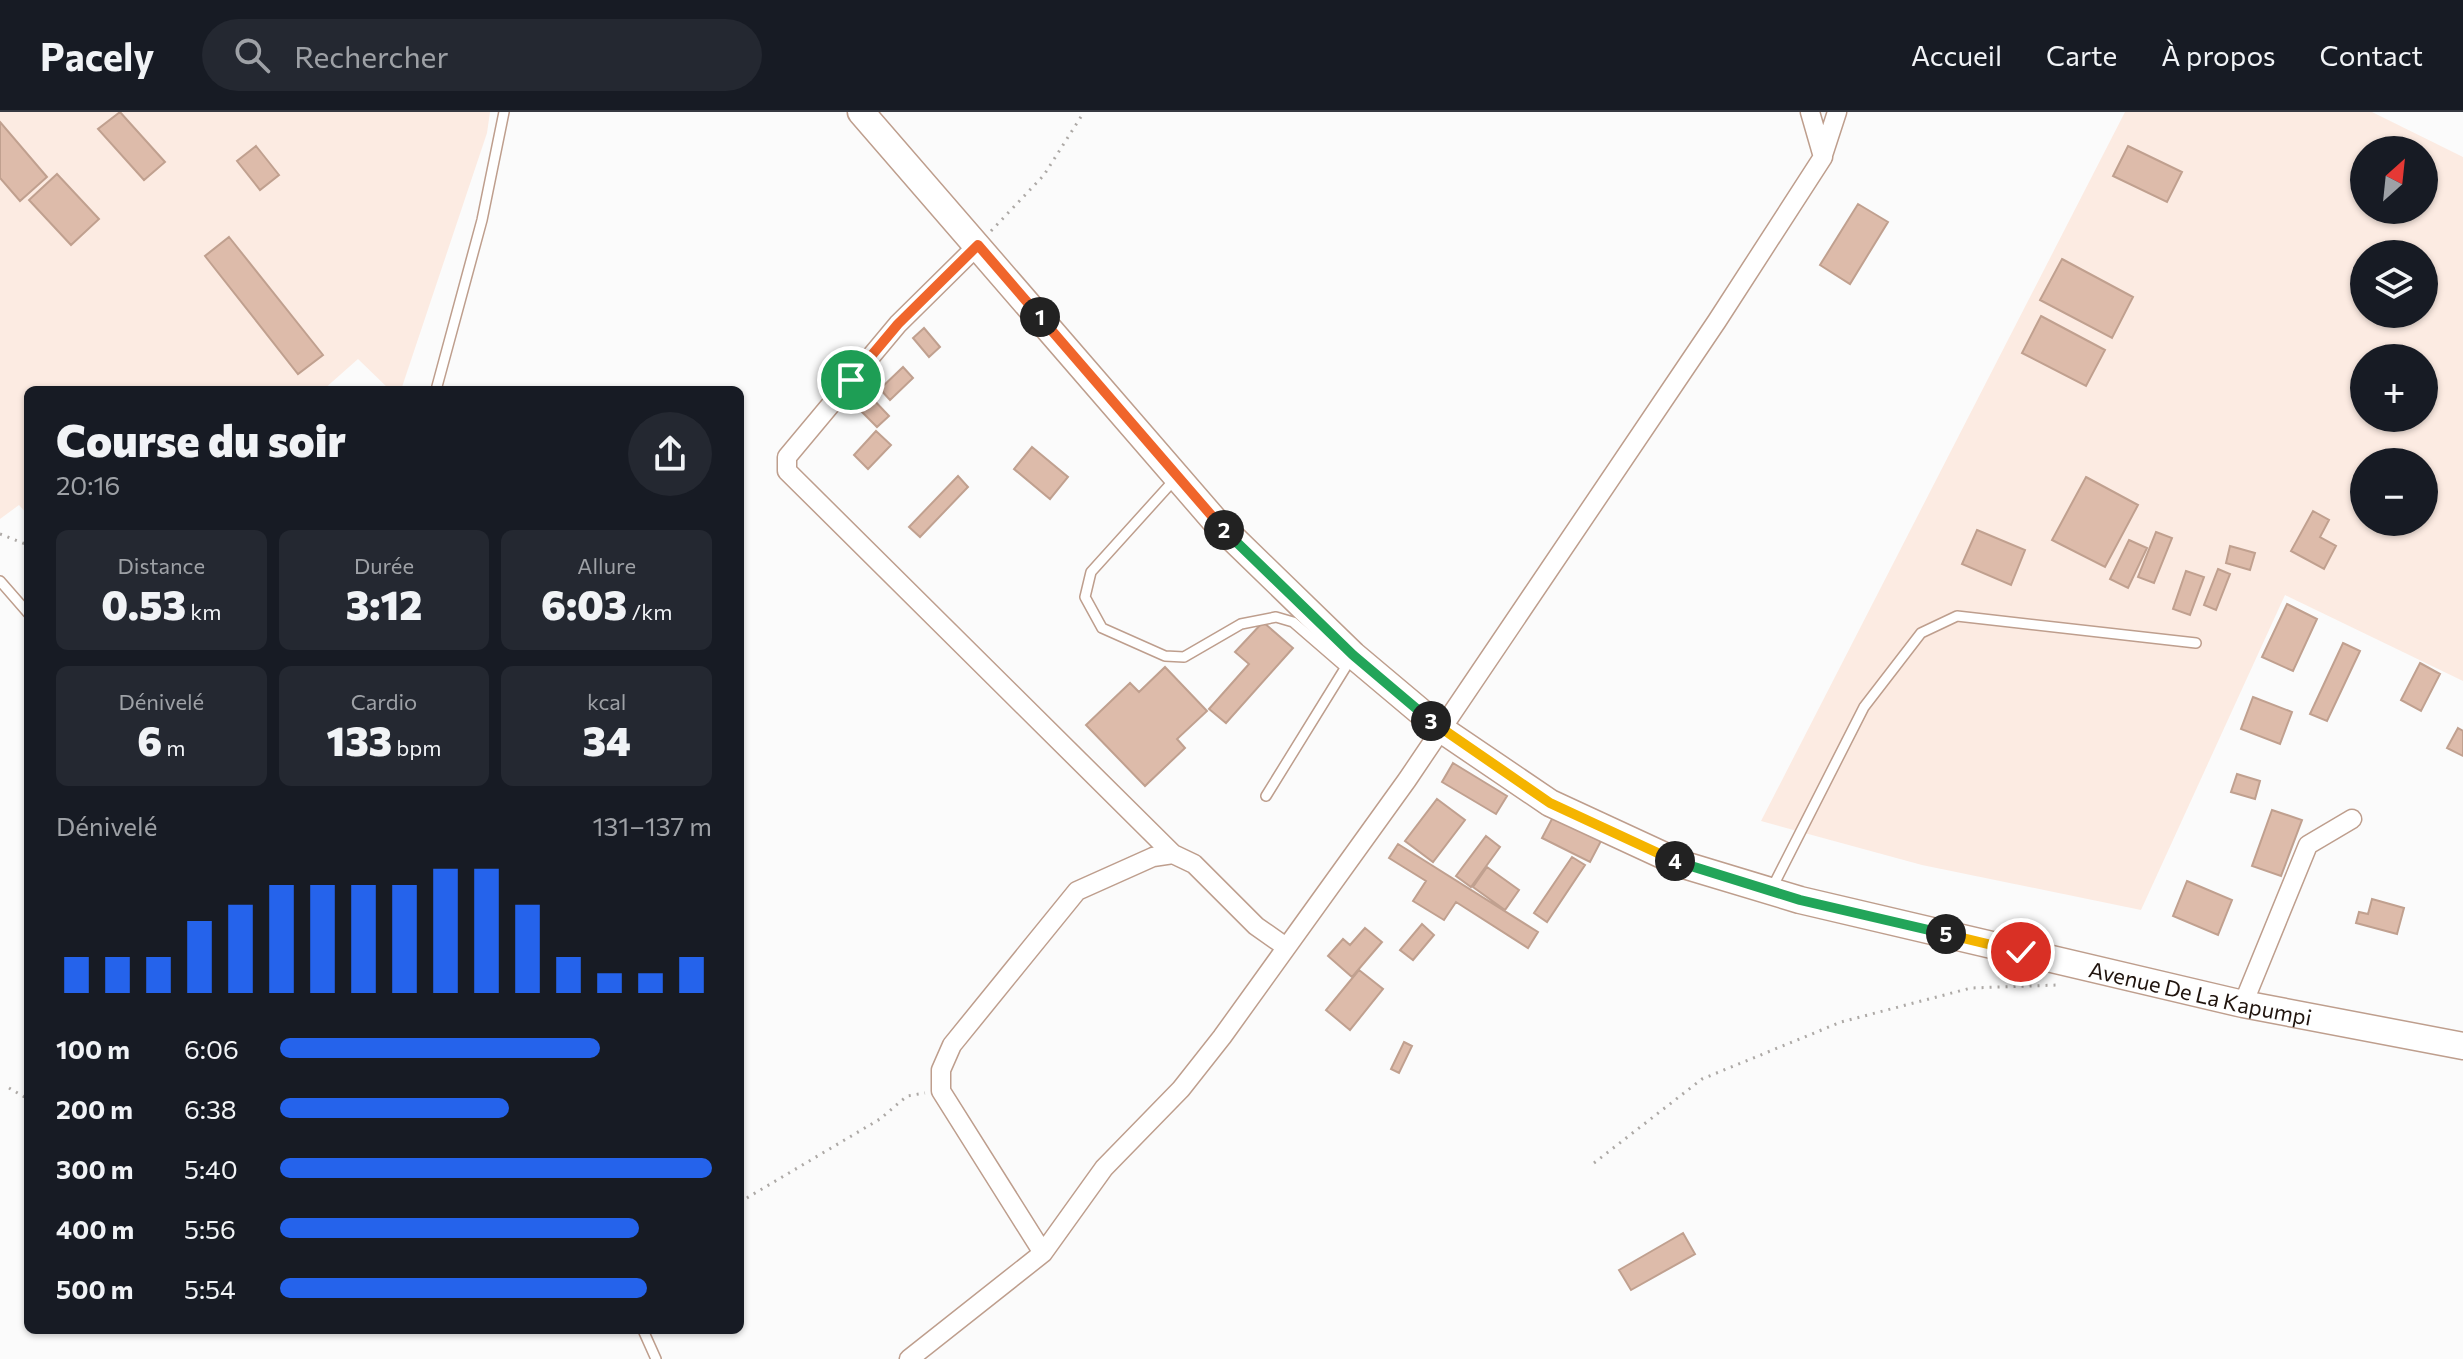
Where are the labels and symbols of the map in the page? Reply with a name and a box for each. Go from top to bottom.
north arrow [2350,136,2438,224]
pin: 1 [1020,297,1060,337]
pin [817,346,885,414]
pin: 2 [1204,510,1244,550]
pin: 3 [1411,701,1451,741]
pin: 4 [1655,841,1695,881]
pin: 5 [1926,914,1966,954]
pin [1987,918,2055,986]
street label: Avenue De La Kapumpi [2087,955,2314,1030]

